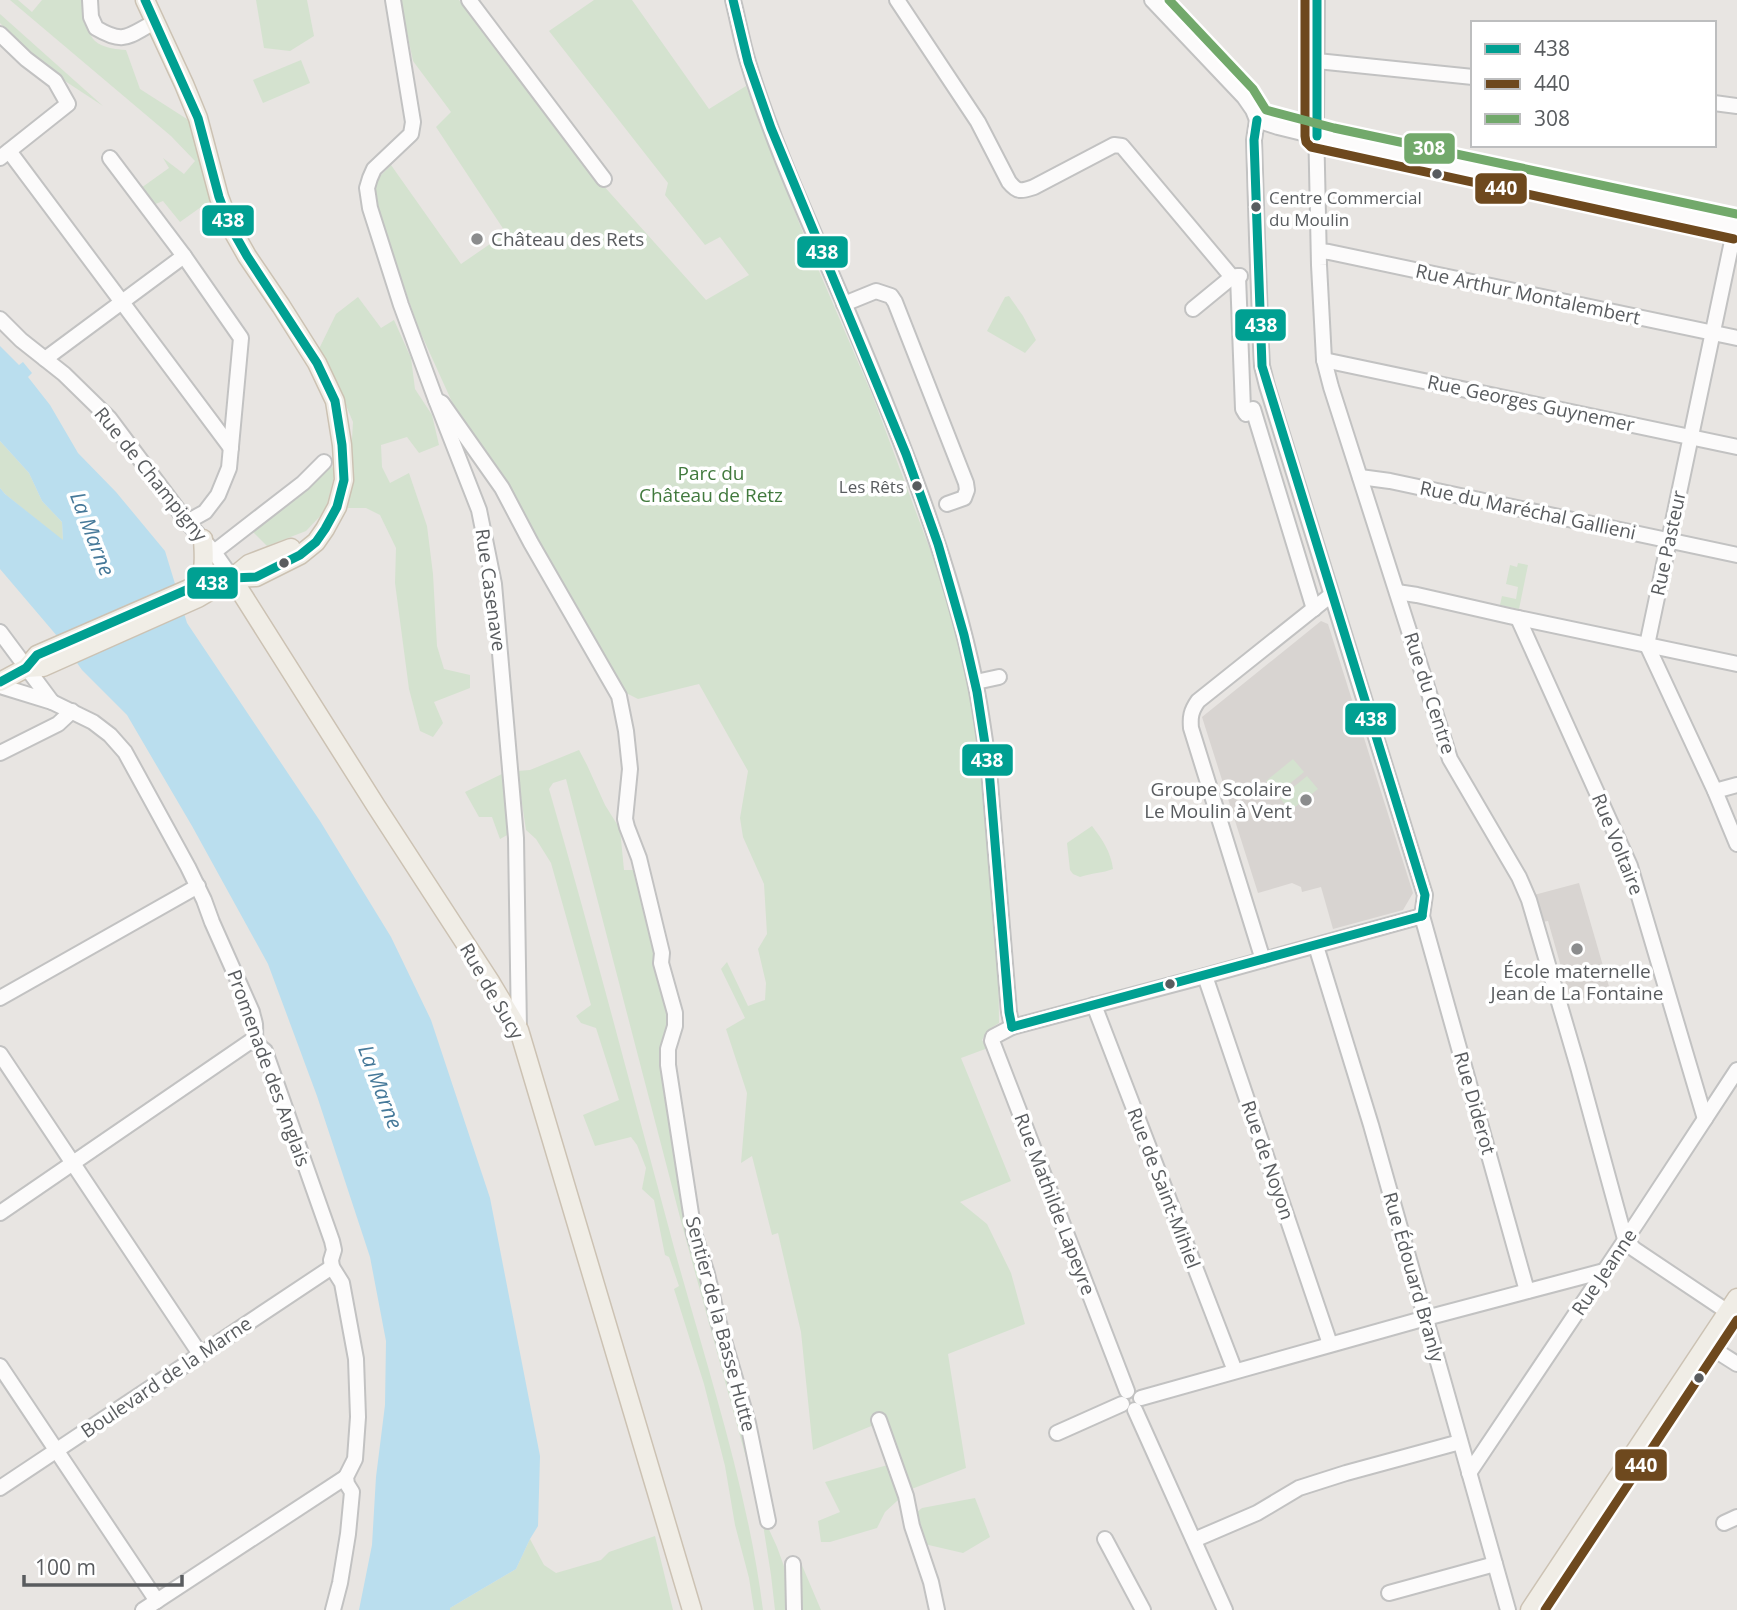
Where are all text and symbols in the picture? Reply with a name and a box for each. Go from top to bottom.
legend [1471,21,1716,147]
text: 438 [1534,34,1570,62]
text: 440 [1534,69,1570,97]
text: 308 [1534,104,1570,132]
line badge: 308 [1403,132,1456,165]
text: 308 [1413,135,1445,161]
unlabelled marker [1430,167,1444,181]
line badge: 440 [1474,172,1528,205]
text: 440 [1485,175,1517,201]
place label: Centre Commercial du Moulin [1269,186,1422,231]
marker: Centre Commercial du Moulin [1249,200,1263,214]
line badge: 438 [201,204,255,237]
text: 438 [212,207,244,233]
place label: Château des Rets [491,226,644,252]
marker: Château des Rets [469,231,485,247]
line badge: 438 [796,235,849,269]
text: 438 [806,239,838,265]
street label: Rue Arthur Montalembert [1413,257,1643,331]
line badge: 438 [1234,308,1287,342]
text: 438 [1245,312,1277,338]
street label: Rue Georges Guynemer [1425,368,1637,438]
street label: Rue de Champigny [89,401,214,547]
park label: Parc du Château de Retz [639,460,783,508]
street label: Rue du Maréchal Gallieni [1418,474,1638,546]
place label: Les Rêts [839,475,904,498]
marker: Les Rêts [910,479,924,493]
water label: La Marne [64,488,122,580]
street label: Rue Pasteur [1644,488,1692,598]
street label: Rue Casenave [470,527,512,653]
unlabelled marker [277,556,291,570]
line badge: 438 [186,566,239,600]
text: 438 [196,570,228,596]
street label: Rue du Centre [1398,629,1462,757]
line badge: 438 [1344,702,1397,736]
text: 438 [1355,706,1387,732]
line badge: 438 [961,743,1014,777]
text: 438 [971,747,1003,773]
place label: Groupe Scolaire Le Moulin à Vent [1144,776,1292,824]
street label: Rue Voltaire [1586,789,1650,899]
marker: Groupe Scolaire Le Moulin à Vent [1298,792,1314,808]
street label: Rue de Sucy [454,938,530,1044]
marker: École maternelle Jean de La Fontaine [1569,941,1585,957]
place label: École maternelle Jean de La Fontaine [1489,958,1663,1006]
street label: Promenade des Anglais [221,966,317,1170]
unlabelled marker [1163,977,1177,991]
water label: La Marne [352,1041,410,1133]
street label: Rue Diderot [1448,1049,1502,1158]
street label: Rue de Noyon [1235,1097,1301,1223]
street label: Rue de Saint-Mihiel [1121,1104,1207,1272]
street label: Rue Mathilde Lapeyre [1008,1109,1102,1299]
street label: Rue Édouard Branly [1377,1189,1451,1365]
street label: Sentier de la Basse Hutte [680,1214,762,1434]
street label: Rue Jeanne [1565,1224,1643,1320]
street label: Boulevard de la Marne [76,1310,256,1444]
unlabelled marker [1692,1371,1706,1385]
line badge: 440 [1614,1448,1668,1482]
text: 440 [1625,1452,1657,1478]
scale bar [24,1544,182,1588]
text: 100 m [35,1553,96,1581]

